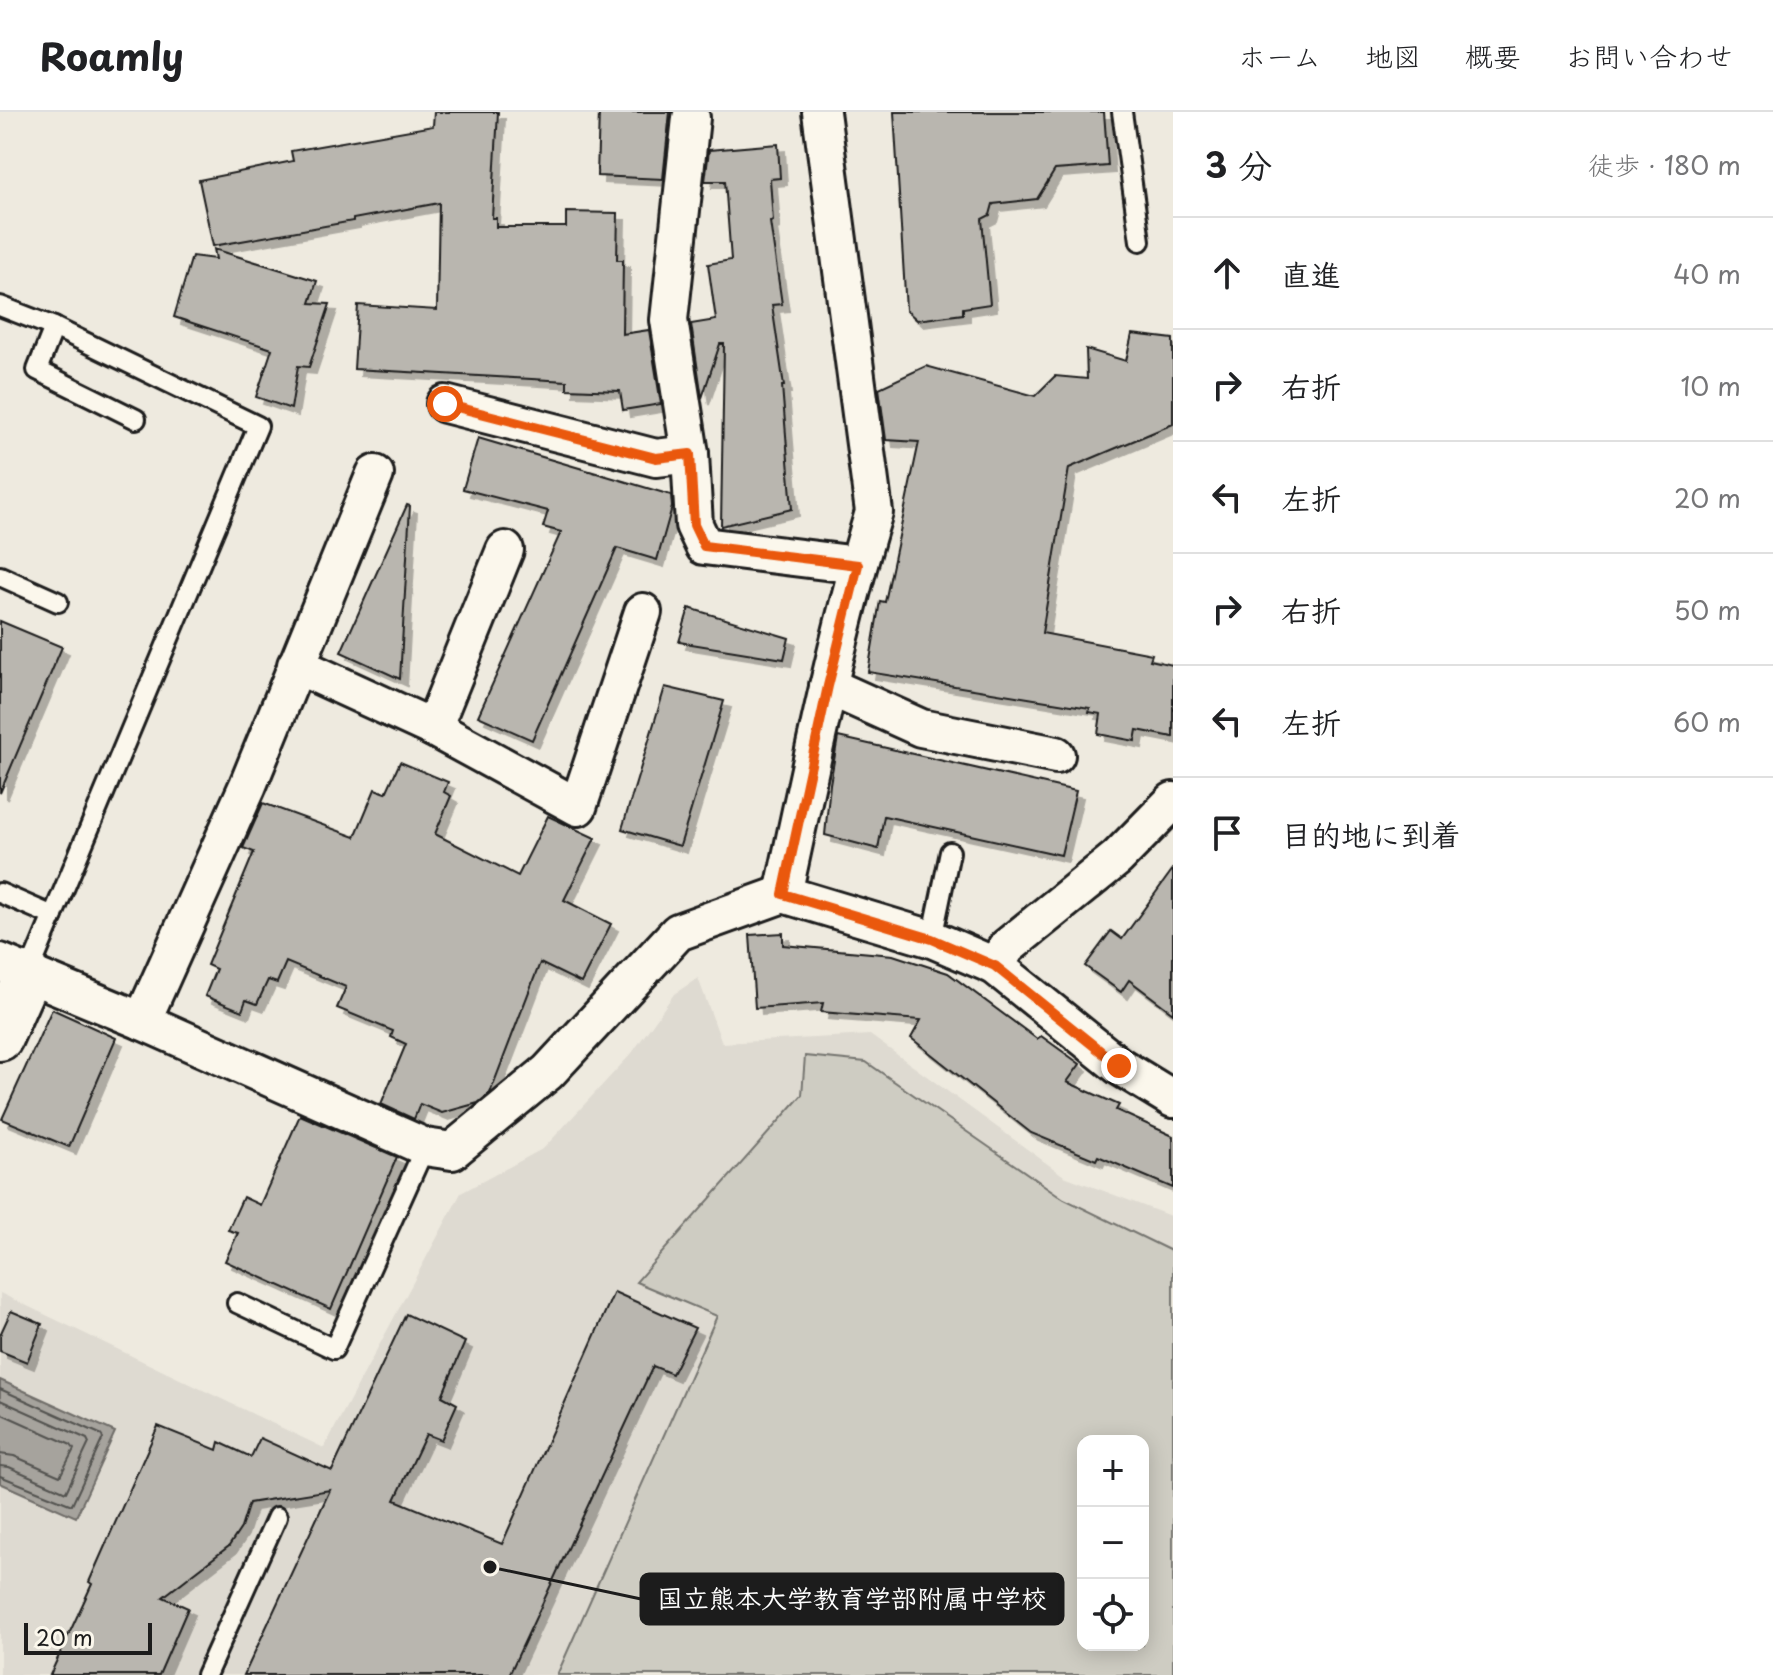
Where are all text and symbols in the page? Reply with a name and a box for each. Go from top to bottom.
text: Roamly [40,27,184,84]
text: ホーム [1238,34,1321,77]
text: 地図 [1365,34,1421,77]
text: 概要 [1465,34,1521,77]
text: お問い合わせ [1565,34,1733,77]
text: 3 分 [1205,138,1272,190]
text: 徒歩 · 180 m [1588,145,1741,184]
icon: ahead [1205,251,1249,295]
text: 直進 [1281,251,1341,296]
text: 40 m [1673,254,1741,293]
icon: right [1205,363,1249,407]
text: 右折 [1281,363,1341,408]
text: 10 m [1680,366,1741,405]
route start [427,386,463,422]
icon: left [1205,475,1249,519]
text: 左折 [1281,475,1341,520]
text: 20 m [1674,478,1741,517]
icon: right [1205,587,1249,631]
text: 右折 [1281,587,1341,632]
text: 50 m [1674,590,1741,629]
icon: left [1205,699,1249,743]
text: 左折 [1281,699,1341,744]
text: 60 m [1673,702,1741,741]
icon: arrive [1205,811,1249,855]
text: 目的地に到着 [1281,811,1461,856]
route end [1101,1048,1137,1084]
map controls [1077,1435,1149,1651]
button: + [1077,1435,1149,1507]
button: − [1077,1507,1149,1579]
callout: 国立熊本大学教育学部附属中学校 [641,1574,1063,1624]
text: 国立熊本大学教育学部附属中学校 [657,1578,1047,1617]
button: locate [1077,1579,1149,1651]
scale bar [24,1619,152,1655]
text: 20 m [36,1620,93,1653]

